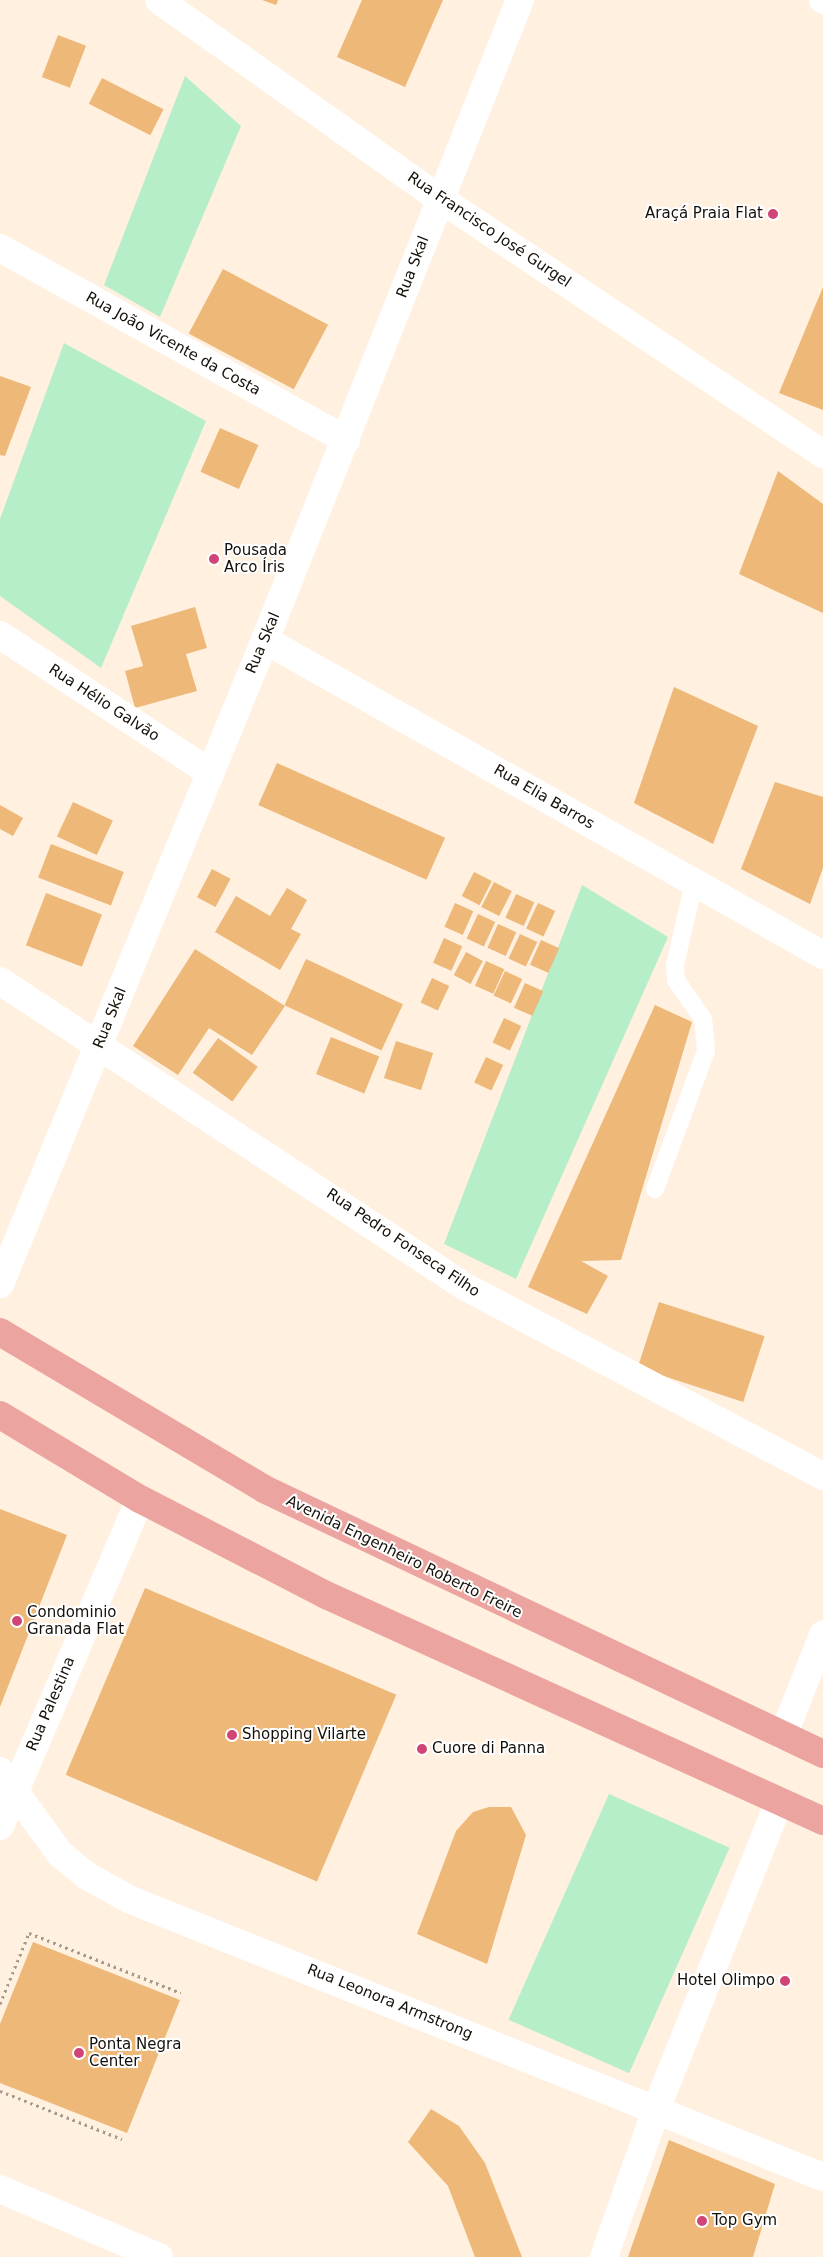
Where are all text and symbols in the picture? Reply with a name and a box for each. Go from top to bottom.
street label: Rua Francisco José Gurgel [404,168,574,292]
place label: Araçá Praia Flat [645,205,763,223]
marker: Araçá Praia Flat [767,208,779,220]
street label: Rua Skal [393,234,433,300]
street label: Rua João Vicente da Costa [83,288,263,400]
place label: Pousada Arco Íris [224,541,287,576]
marker: Pousada Arco Íris [208,553,220,565]
street label: Rua Skal [242,610,284,676]
street label: Rua Hélio Galvão [45,661,163,745]
street label: Rua Elia Barros [490,761,598,833]
street label: Rua Skal [90,985,130,1051]
street label: Rua Pedro Fonseca Filho [323,1185,483,1301]
street label: Avenida Engenheiro Roberto Freire [283,1492,525,1622]
place label: Condominio Granada Flat [27,1603,124,1638]
marker: Condominio Granada Flat [11,1615,23,1627]
street label: Rua Palestina [23,1654,79,1754]
place label: Shopping Vilarte [242,1726,366,1744]
marker: Shopping Vilarte [226,1729,238,1741]
place label: Cuore di Panna [432,1740,545,1758]
marker: Cuore di Panna [416,1743,428,1755]
street label: Rua Leonora Armstrong [305,1960,475,2044]
place label: Hotel Olimpo [677,1972,775,1990]
marker: Hotel Olimpo [779,1975,791,1987]
place label: Ponta Negra Center [89,2035,181,2070]
marker: Ponta Negra Center [73,2047,85,2059]
place label: Top Gym [712,2212,777,2230]
marker: Top Gym [696,2215,708,2227]

